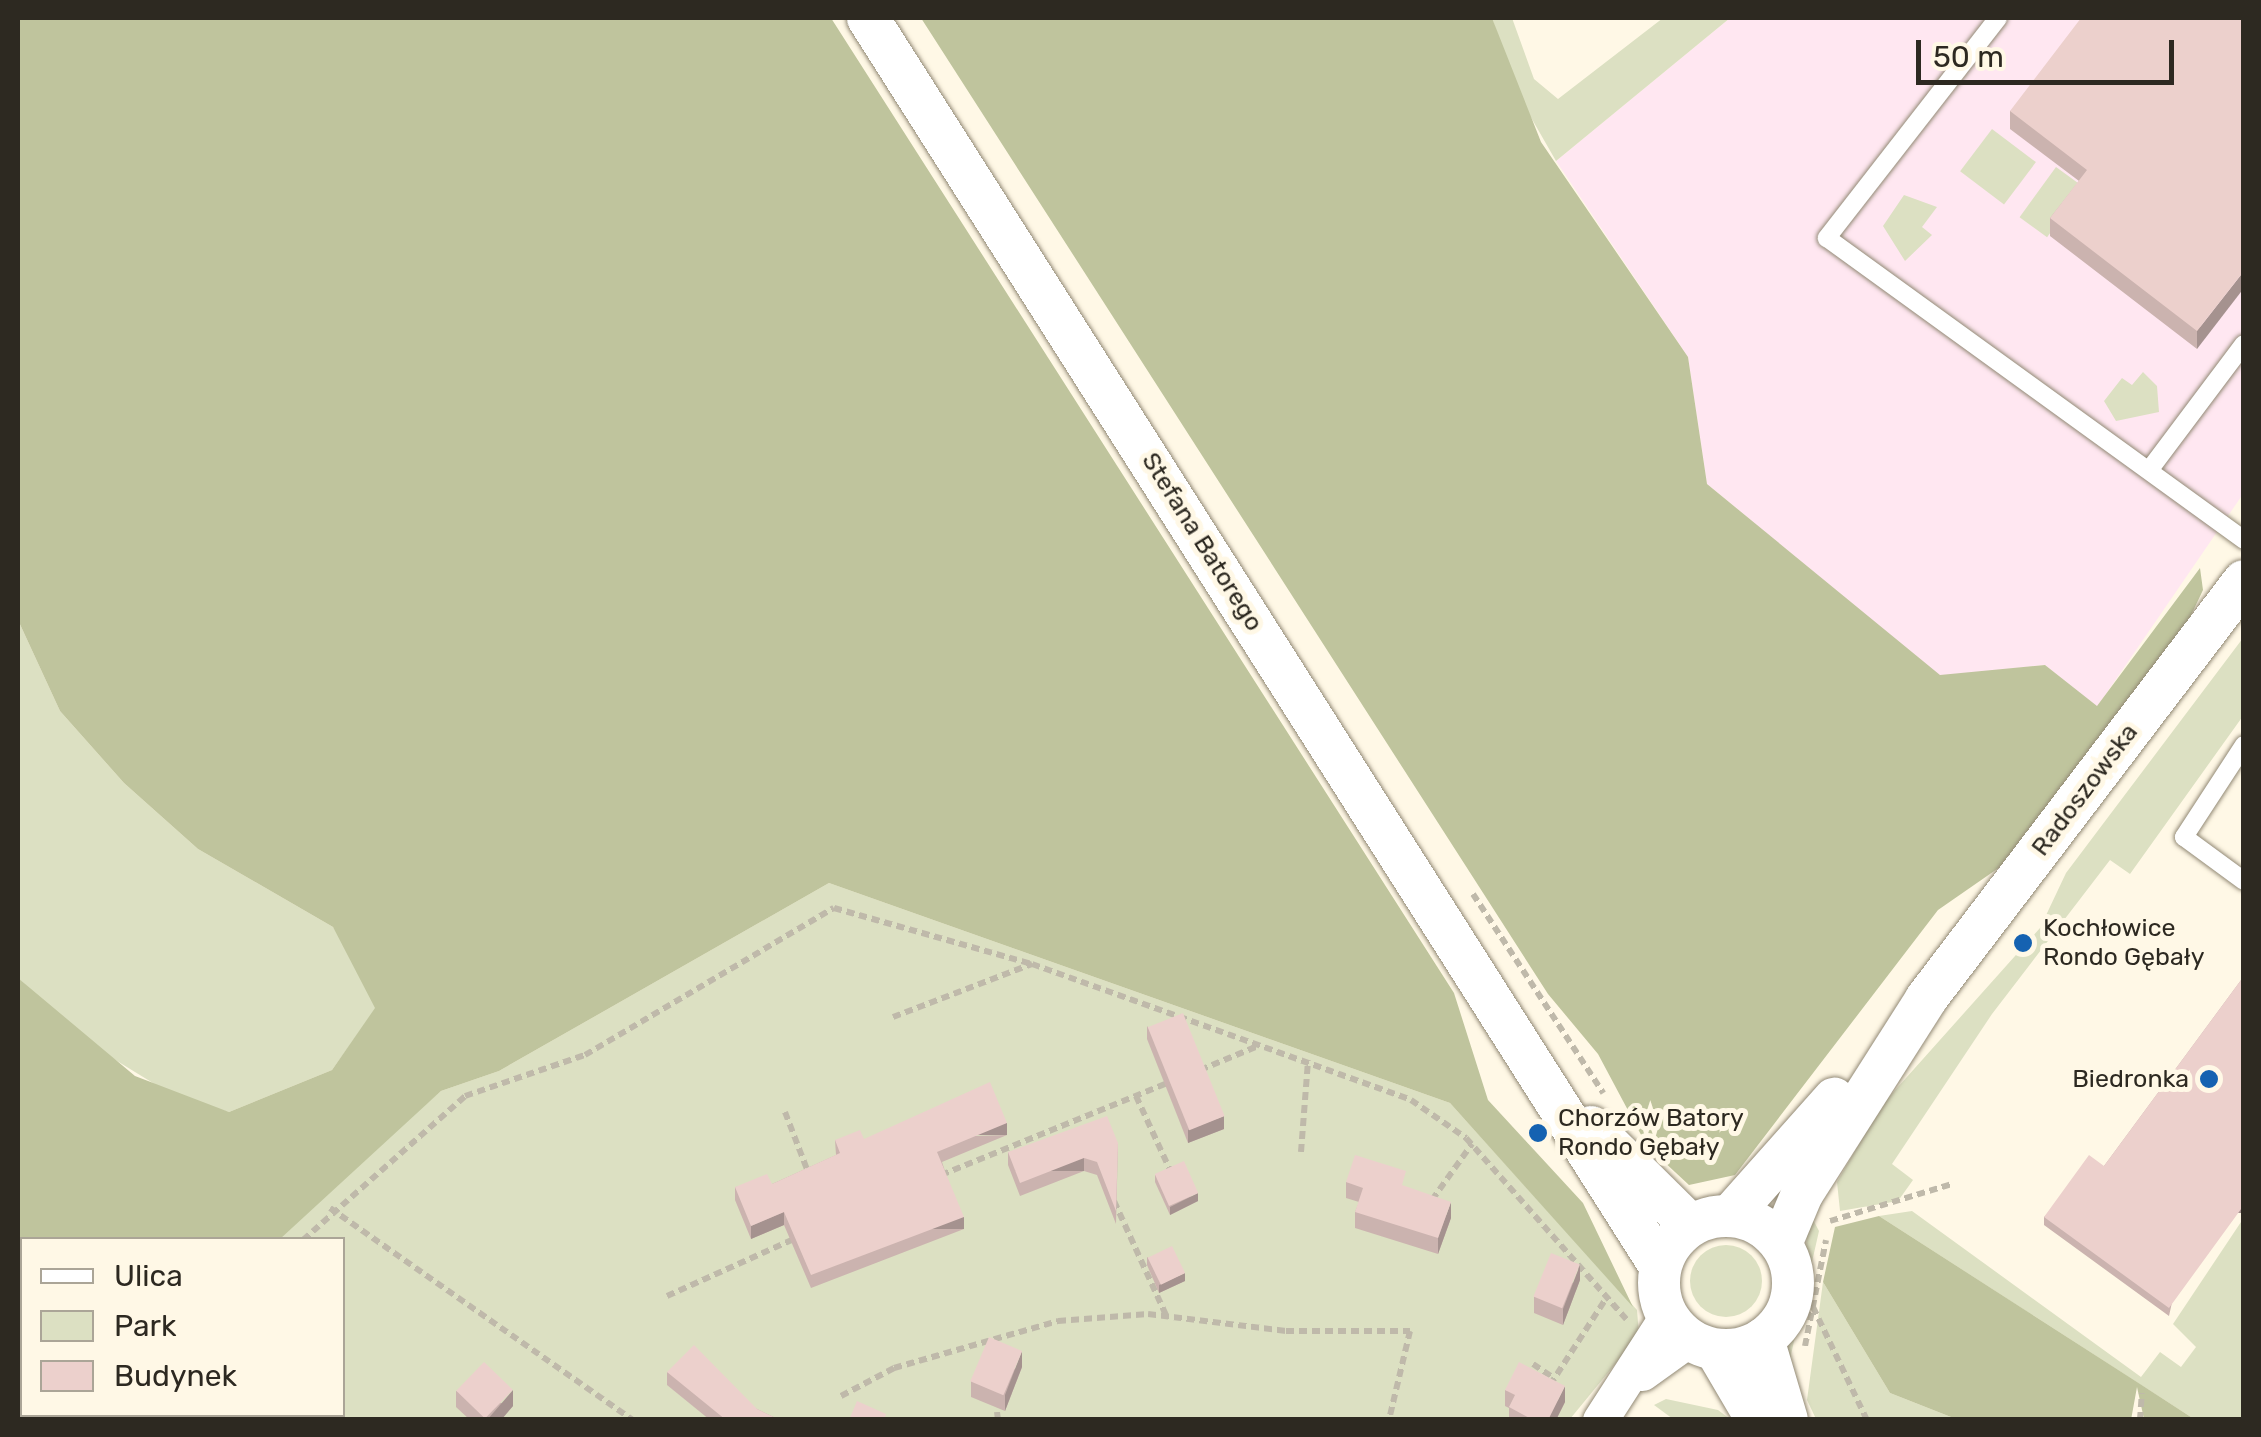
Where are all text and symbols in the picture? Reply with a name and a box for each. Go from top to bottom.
scale bar [1921,20,2178,82]
text: 50 m [1933,39,2004,75]
street label: Stefana Batorego [1135,447,1269,637]
street label: Radoszowska [2026,718,2144,862]
place label: Kochłowice Rondo Gębały [2043,914,2204,973]
marker: Kochłowice Rondo Gębały [2012,932,2034,954]
place label: Biedronka [2072,1064,2189,1094]
marker: Biedronka [2198,1068,2220,1090]
place label: Chorzów Batory Rondo Gębały [1558,1104,1744,1163]
marker: Chorzów Batory Rondo Gębały [1527,1122,1549,1144]
legend [20,1237,345,1417]
text: Ulica [114,1258,183,1294]
text: Park [114,1308,176,1344]
text: Budynek [114,1358,237,1394]

